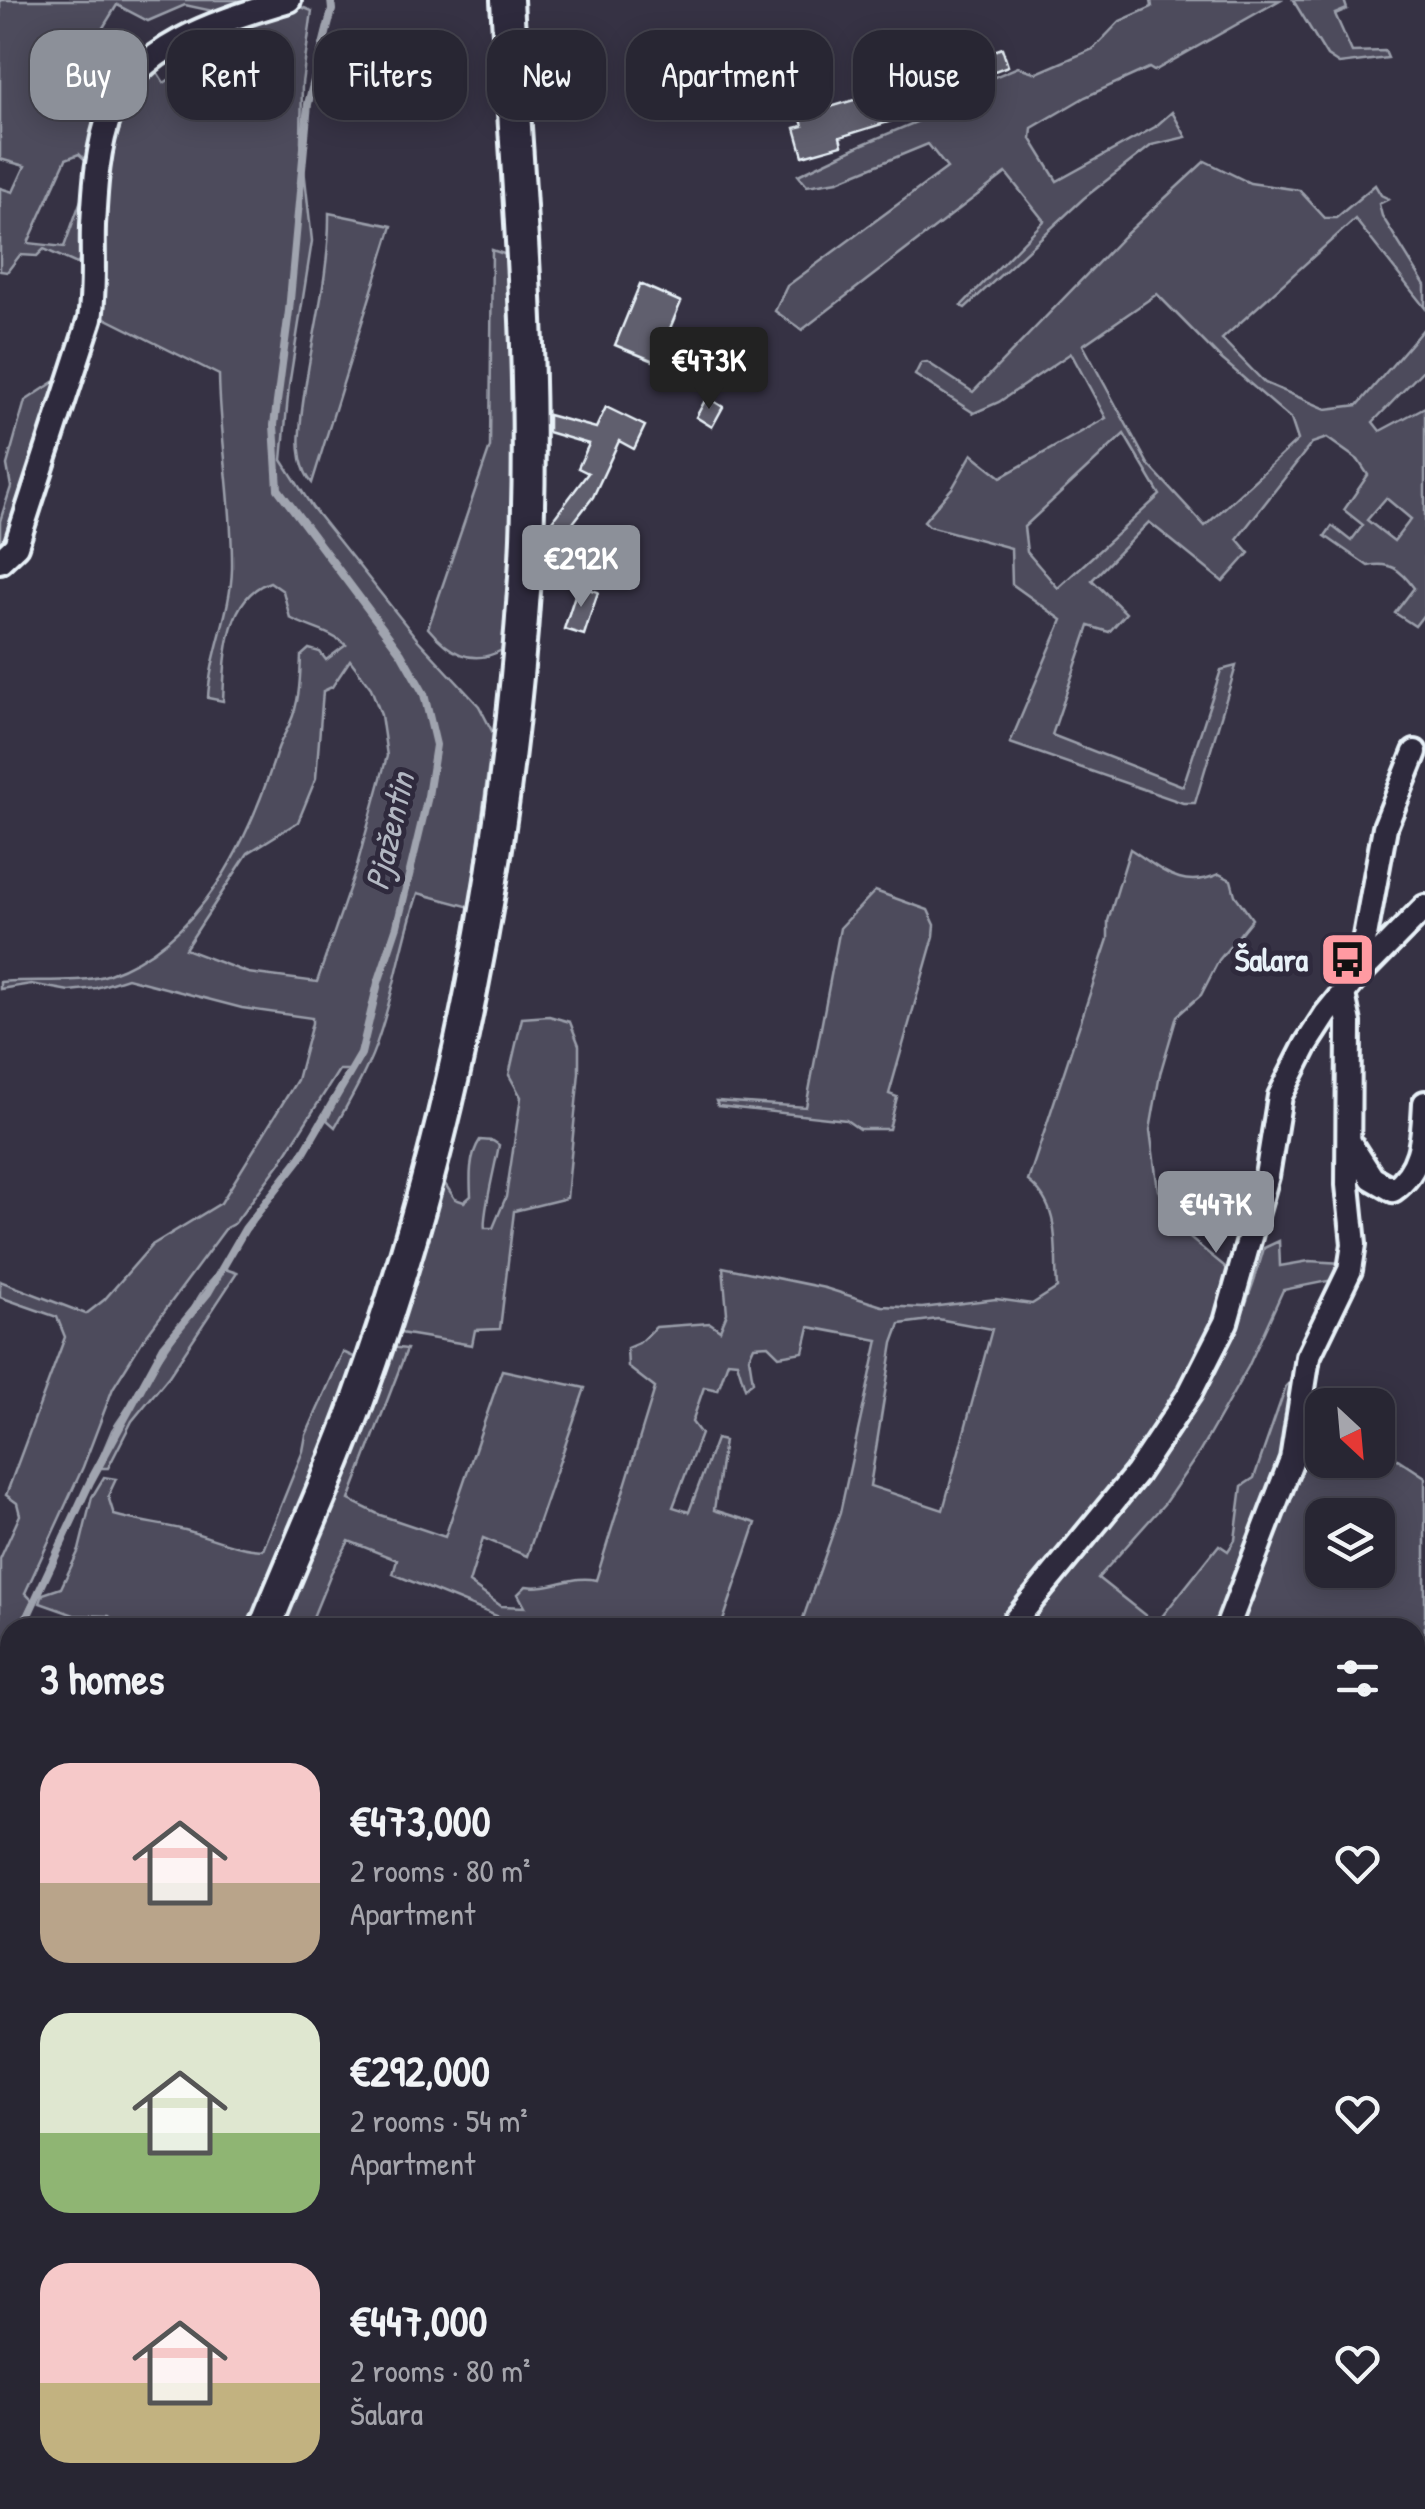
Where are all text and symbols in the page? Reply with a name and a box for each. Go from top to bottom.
chip: Buy [30,30,147,120]
chip: Rent [167,30,294,120]
chip: Filters [314,30,467,120]
chip: New [487,30,606,120]
chip: Apartment [626,30,833,120]
chip: House [853,30,995,120]
pin: €473K [639,327,779,412]
text: €473K [672,338,746,381]
pin: €292K [511,525,651,610]
text: €292K [544,536,618,579]
water label: Pjažentin [353,765,426,894]
bus stop icon: Šalara [1317,929,1377,989]
place label: Šalara [1235,938,1308,981]
pin: €447K [1146,1171,1286,1256]
text: €447K [1180,1182,1252,1225]
north arrow [1305,1388,1395,1478]
map controls [1305,1388,1395,1588]
button: layers [1305,1498,1395,1588]
text: 3 homes [40,1650,165,1707]
icon: filters [1330,1651,1385,1706]
text: €473,000 [350,1792,491,1849]
icon: home [120,1803,240,1923]
icon: heart [1330,1836,1385,1891]
text: 2 rooms · 80 m² [350,1849,530,1892]
text: Apartment [350,1892,475,1935]
text: €292,000 [350,2042,490,2099]
icon: home [120,2053,240,2173]
icon: heart [1330,2086,1385,2141]
text: 2 rooms · 54 m² [350,2099,528,2142]
text: Apartment [350,2142,475,2185]
text: €447,000 [350,2292,487,2349]
icon: home [120,2303,240,2423]
icon: heart [1330,2336,1385,2391]
text: 2 rooms · 80 m² [350,2349,530,2392]
text: Šalara [350,2392,423,2435]

